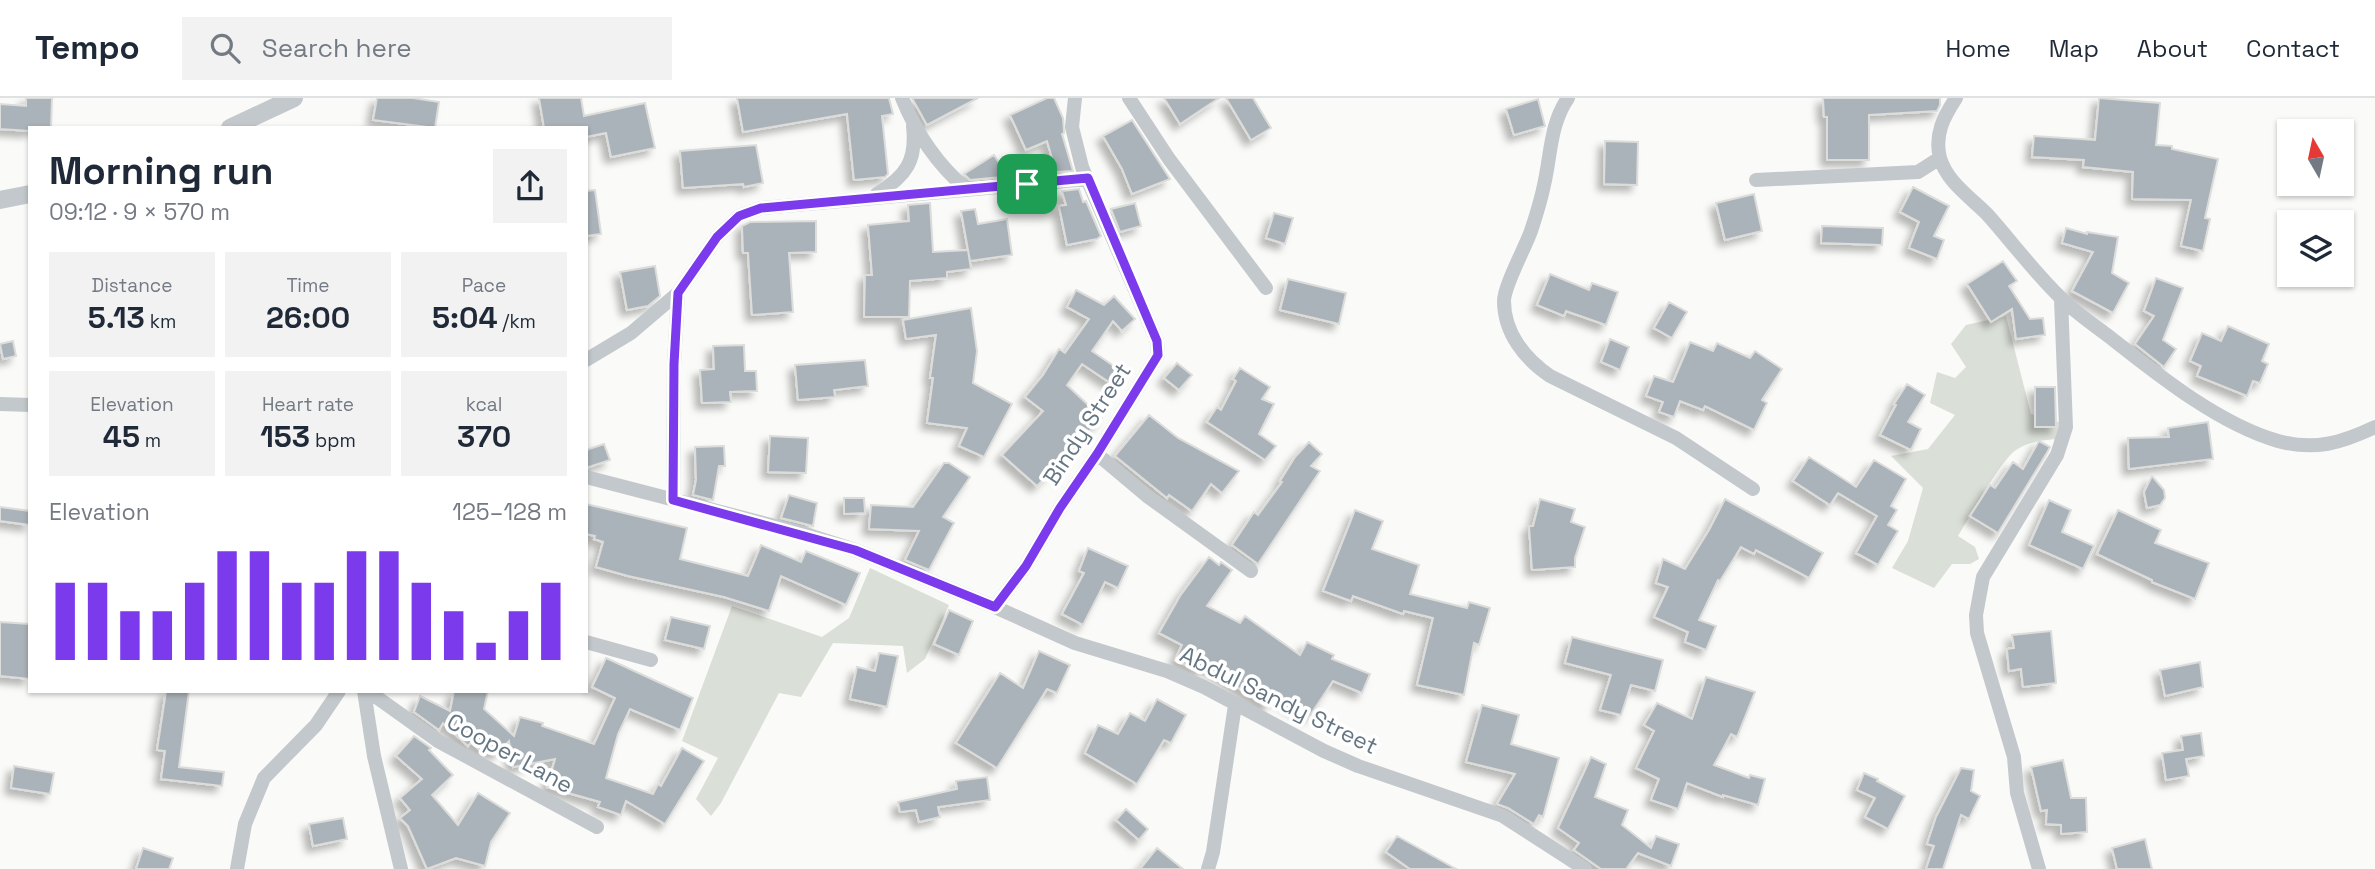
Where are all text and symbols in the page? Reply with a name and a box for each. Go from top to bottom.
search box [182,17,672,80]
text: Tempo [35,27,140,69]
icon: search [206,29,244,67]
text: Search here [262,31,412,65]
text: Home [1945,33,2011,64]
text: Map [2049,33,2099,64]
text: About [2137,33,2208,64]
text: Contact [2246,33,2340,64]
north arrow [2277,119,2354,196]
map controls [2277,119,2354,287]
text: Morning run [49,147,274,195]
button: share [493,149,567,223]
pin [997,154,1057,214]
icon: arrive [1008,165,1046,203]
text: 09:12 · 9 × 570 m [49,197,230,227]
button: layers [2277,210,2354,287]
text: Distance [92,273,172,298]
text: Time [286,273,330,298]
text: Pace [462,273,506,298]
text: 5.13 [88,298,145,337]
text: 26:00 [266,298,350,337]
text: 5:04 [432,298,497,337]
text: km [145,309,176,334]
text: /km [497,309,536,334]
street label: Bindy Street [1036,357,1138,491]
text: Elevation [90,392,174,417]
text: Heart rate [262,392,354,417]
text: kcal [466,392,502,417]
text: 45 [103,417,140,456]
text: 153 [260,417,310,456]
text: 370 [457,417,511,456]
text: m [140,428,161,453]
text: bpm [310,428,356,453]
text: Elevation [49,497,150,527]
text: 125–128 m [452,497,567,527]
street label: Abdul Sandy Street [1175,639,1383,761]
street label: Cooper Lane [442,706,578,800]

